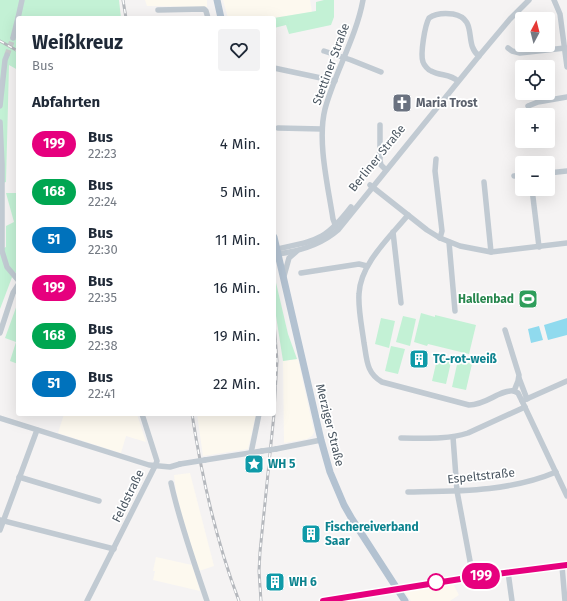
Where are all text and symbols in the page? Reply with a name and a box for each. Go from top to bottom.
north arrow [515,12,555,52]
map controls [515,12,555,196]
street label: Stettiner Straße [310,21,352,107]
button: heart [218,29,260,71]
text: Weißkreuz [32,31,123,54]
text: Bus [32,58,54,73]
button: locate [515,60,555,100]
church icon: Maria Trost [391,92,413,114]
text: Abfahrten [32,93,100,111]
place label: Maria Trost [416,96,478,110]
button: + [515,108,555,148]
street label: Berliner Straße [346,122,408,194]
text: Bus [88,128,113,146]
text: 199 [43,135,65,152]
text: 4 Min. [220,135,260,153]
text: 22:23 [88,146,117,161]
button: − [515,156,555,196]
text: Bus [88,176,113,194]
text: 168 [43,183,65,200]
text: 5 Min. [220,183,260,201]
text: 22:24 [88,194,117,209]
text: Bus [88,224,113,242]
text: 51 [47,231,61,248]
text: 11 Min. [215,231,260,249]
text: 22:30 [88,242,118,257]
text: Bus [88,272,113,290]
text: 199 [43,279,65,296]
text: 16 Min. [213,279,260,297]
sports icon: Hallenbad [517,288,539,310]
text: 22:35 [88,290,117,305]
place label: Hallenbad [458,292,514,306]
text: Bus [88,320,113,338]
text: 168 [43,327,65,344]
text: 19 Min. [213,327,260,345]
text: 22:38 [88,338,118,353]
building icon: TC-rot-weiß [408,348,430,370]
place label: TC-rot-weiß [433,352,498,366]
text: Bus [88,368,113,386]
text: 51 [47,375,61,392]
text: 22 Min. [213,375,260,393]
street label: Merziger Straße [313,382,347,468]
text: 22:41 [88,386,116,401]
place icon: WH 5 [243,453,265,475]
place label: WH 5 [268,457,296,471]
street label: Espeltstraße [447,465,515,487]
street label: Feldstraße [109,467,147,525]
place label: Fischereiverband Saar [325,520,419,548]
building icon: Fischereiverband Saar [300,523,322,545]
line badge: 199 [458,563,504,589]
text: 199 [470,567,492,584]
building icon: WH 6 [264,571,286,593]
unlabelled marker [427,573,445,591]
place label: WH 6 [289,575,317,589]

